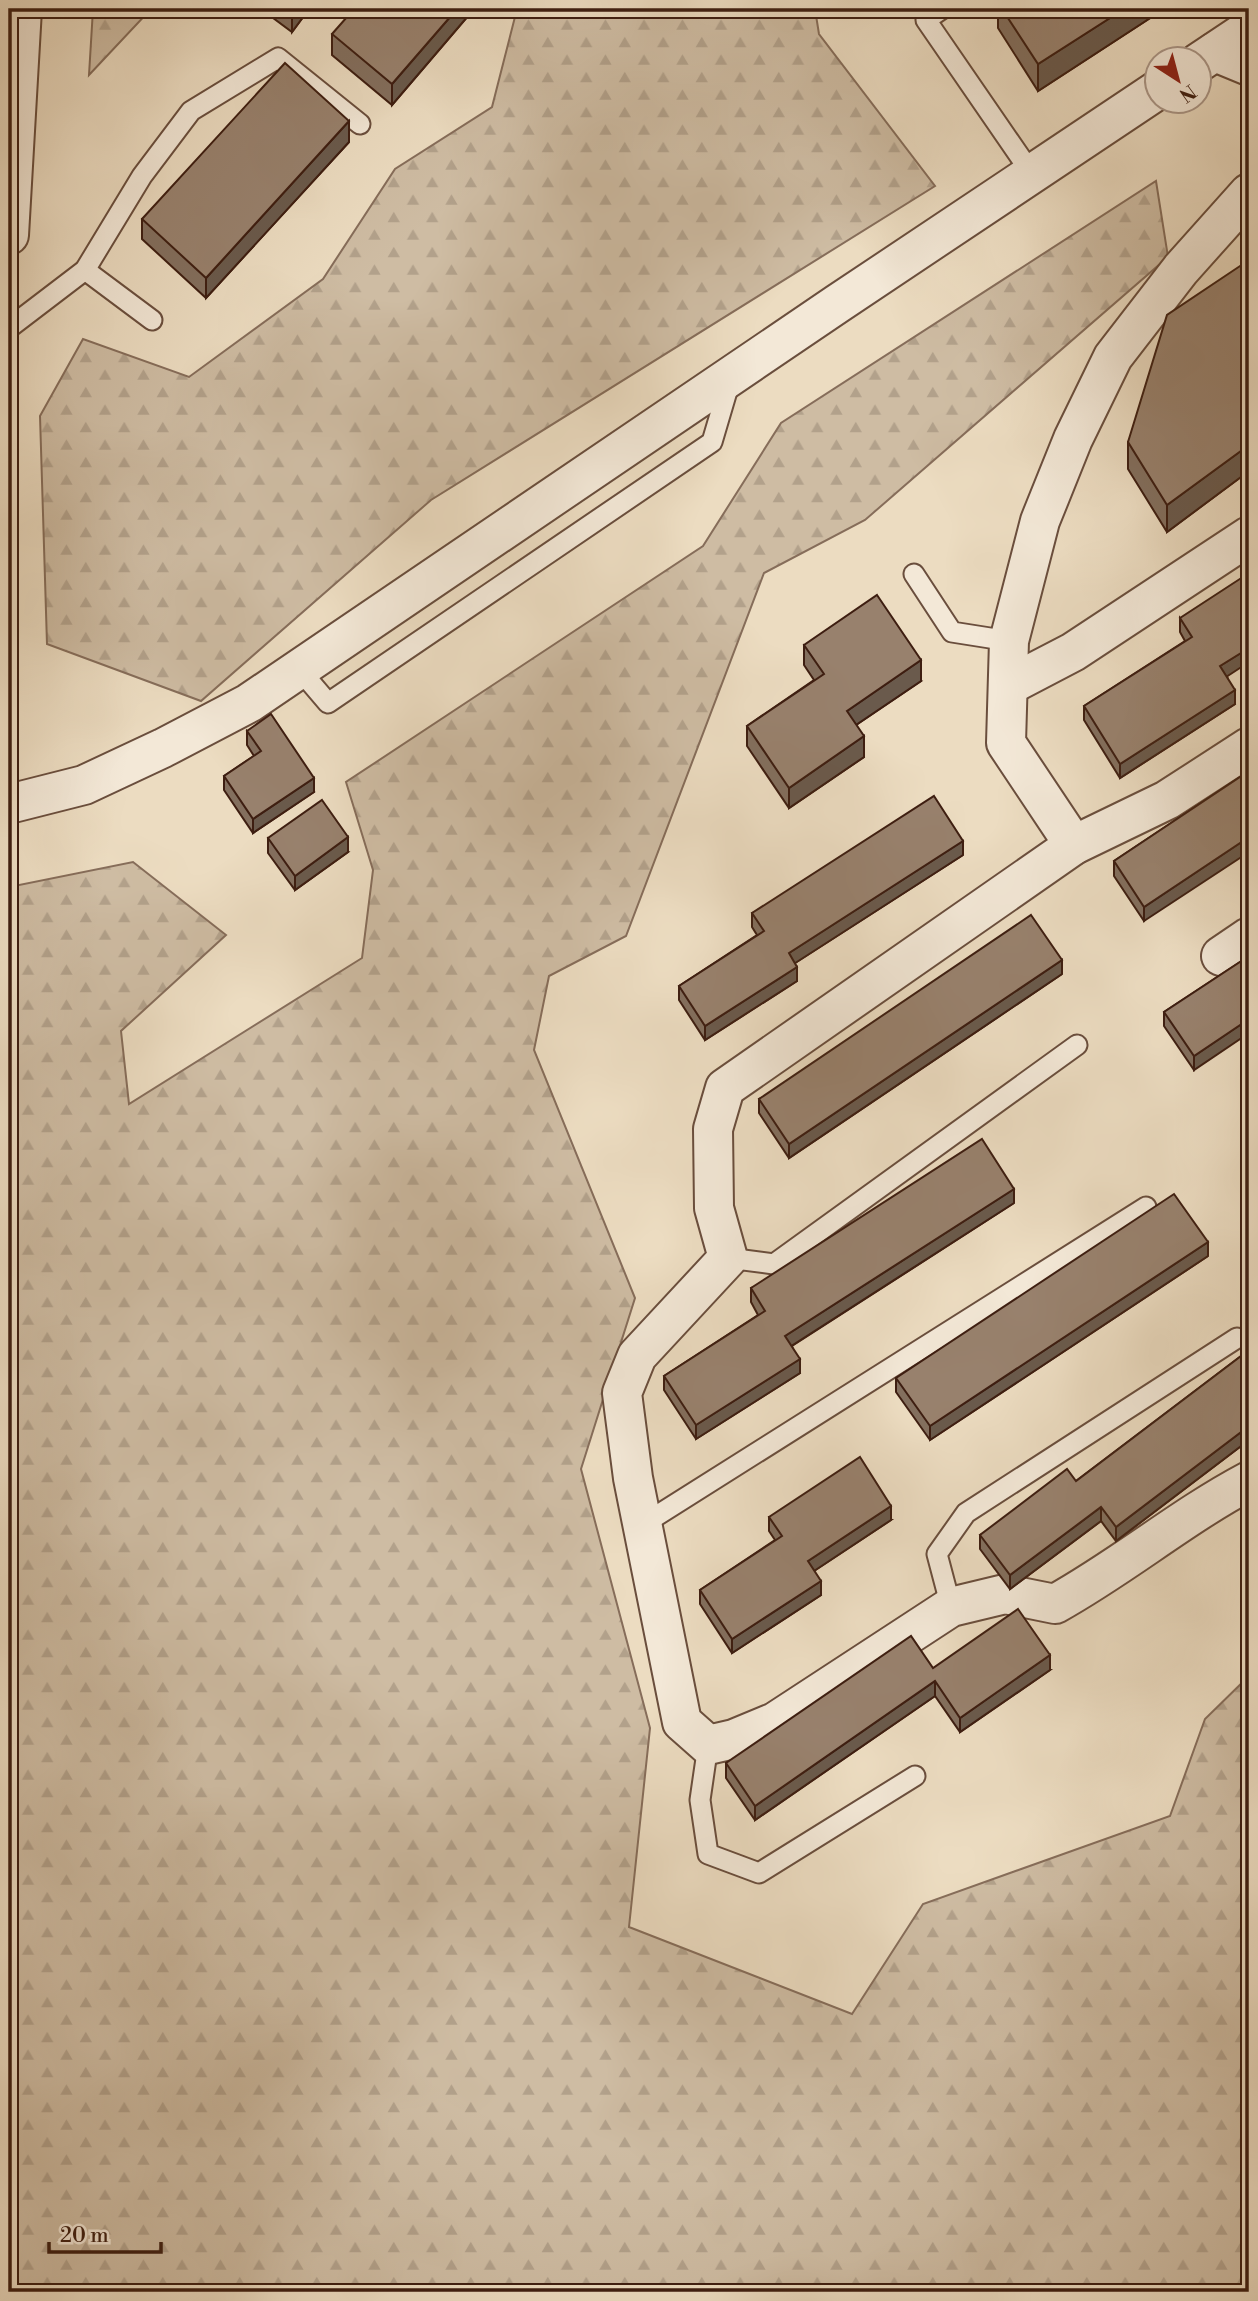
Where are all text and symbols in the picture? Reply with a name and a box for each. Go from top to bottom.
north arrow [1142,46,1212,116]
text: N [1174,79,1201,107]
scale bar [49,2210,161,2254]
text: 20 m [60,2223,109,2249]

